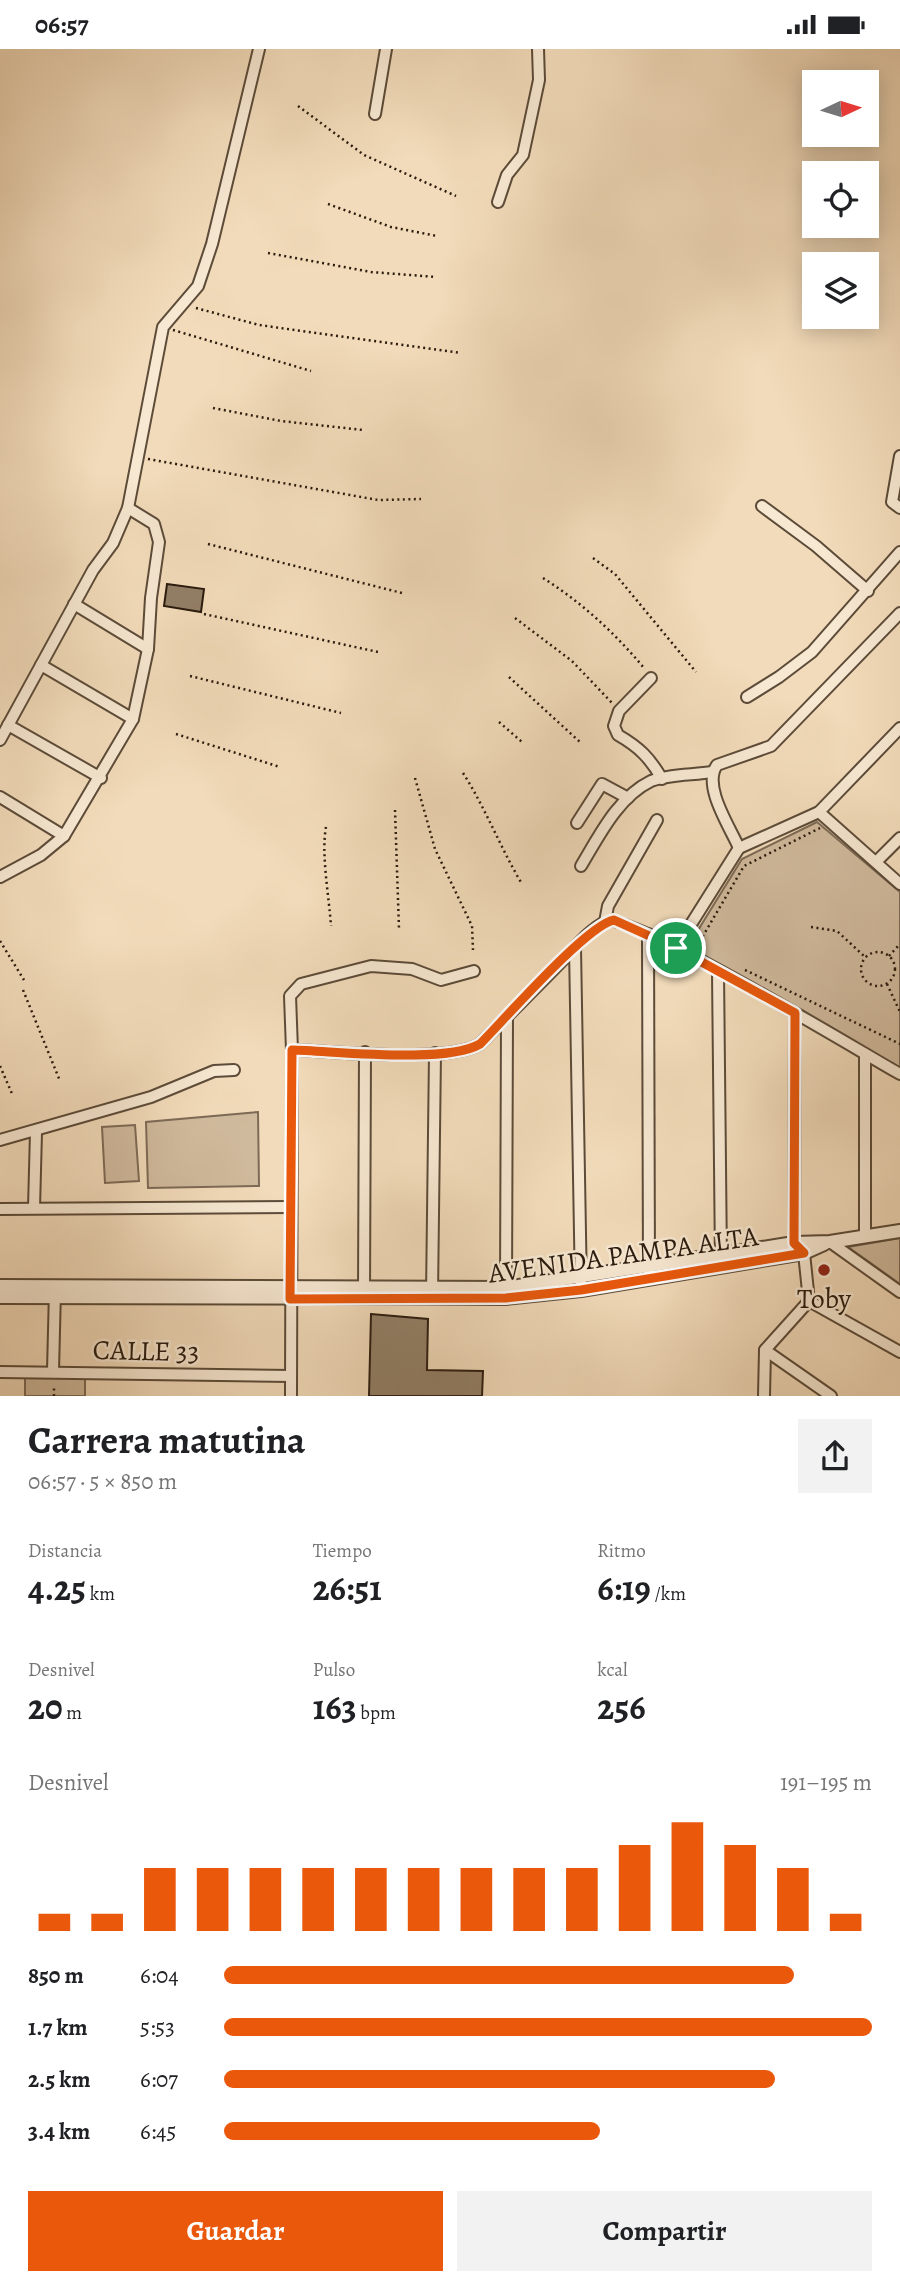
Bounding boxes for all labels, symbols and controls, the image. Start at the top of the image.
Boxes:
text: 06:57 [35,7,89,42]
north arrow [802,70,878,147]
map controls [802,70,879,329]
button: locate [802,161,879,238]
button: layers [802,252,879,329]
pin [646,918,706,978]
icon: arrive [657,929,695,967]
street label: AVENIDA PAMPA ALTA [485,1217,761,1293]
marker: Toby [816,1262,832,1278]
place label: Toby [797,1280,851,1318]
street label: CALLE 33 [92,1331,200,1371]
text: Carrera matutina [28,1414,305,1466]
button: share [798,1419,872,1493]
text: 06:57 · 5 × 850 m [28,1466,177,1497]
text: Distancia [28,1538,102,1564]
text: Tiempo [313,1538,372,1564]
text: Ritmo [597,1538,646,1564]
text: 4.25 [28,1564,86,1612]
text: 26:51 [313,1564,382,1612]
text: 6:19 [597,1564,651,1612]
text: km [86,1581,115,1607]
text: /km [651,1581,686,1607]
text: Desnivel [28,1657,95,1683]
text: Pulso [313,1657,355,1683]
text: kcal [597,1657,628,1683]
text: 20 [28,1683,63,1731]
text: 163 [313,1683,357,1731]
text: 256 [597,1683,646,1731]
text: m [63,1700,82,1726]
text: bpm [357,1700,396,1726]
text: Desnivel [28,1767,109,1798]
text: 191–195 m [780,1767,872,1798]
text: 850 m [28,1960,84,1991]
text: 6:04 [140,1960,179,1991]
text: 1.7 km [28,2012,88,2043]
text: 5:53 [140,2012,175,2043]
text: 2.5 km [28,2064,90,2095]
text: 6:07 [140,2064,178,2095]
text: 3.4 km [28,2116,90,2147]
text: 6:45 [140,2116,176,2147]
button: Guardar [28,2191,443,2271]
button: Compartir [457,2191,872,2271]

